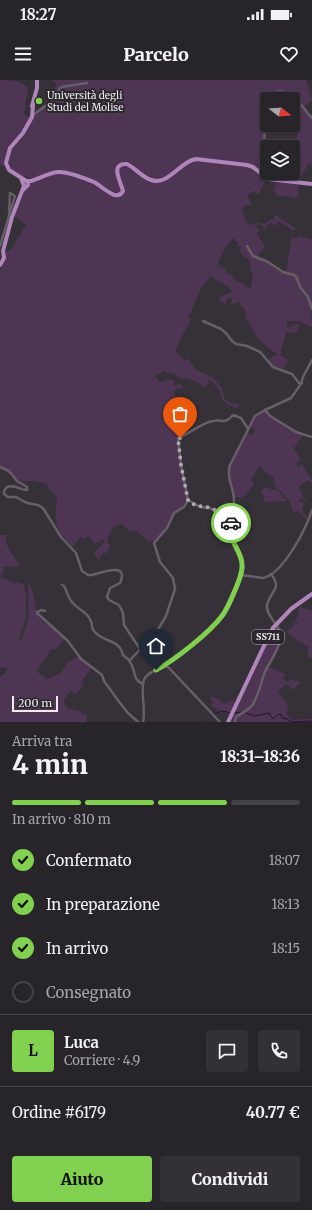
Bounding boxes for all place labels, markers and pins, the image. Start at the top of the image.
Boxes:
place label: Università degli Studi del Molise [47,89,124,114]
marker: Università degli Studi del Molise [34,96,44,106]
pin [163,397,197,438]
pin [139,629,173,670]

